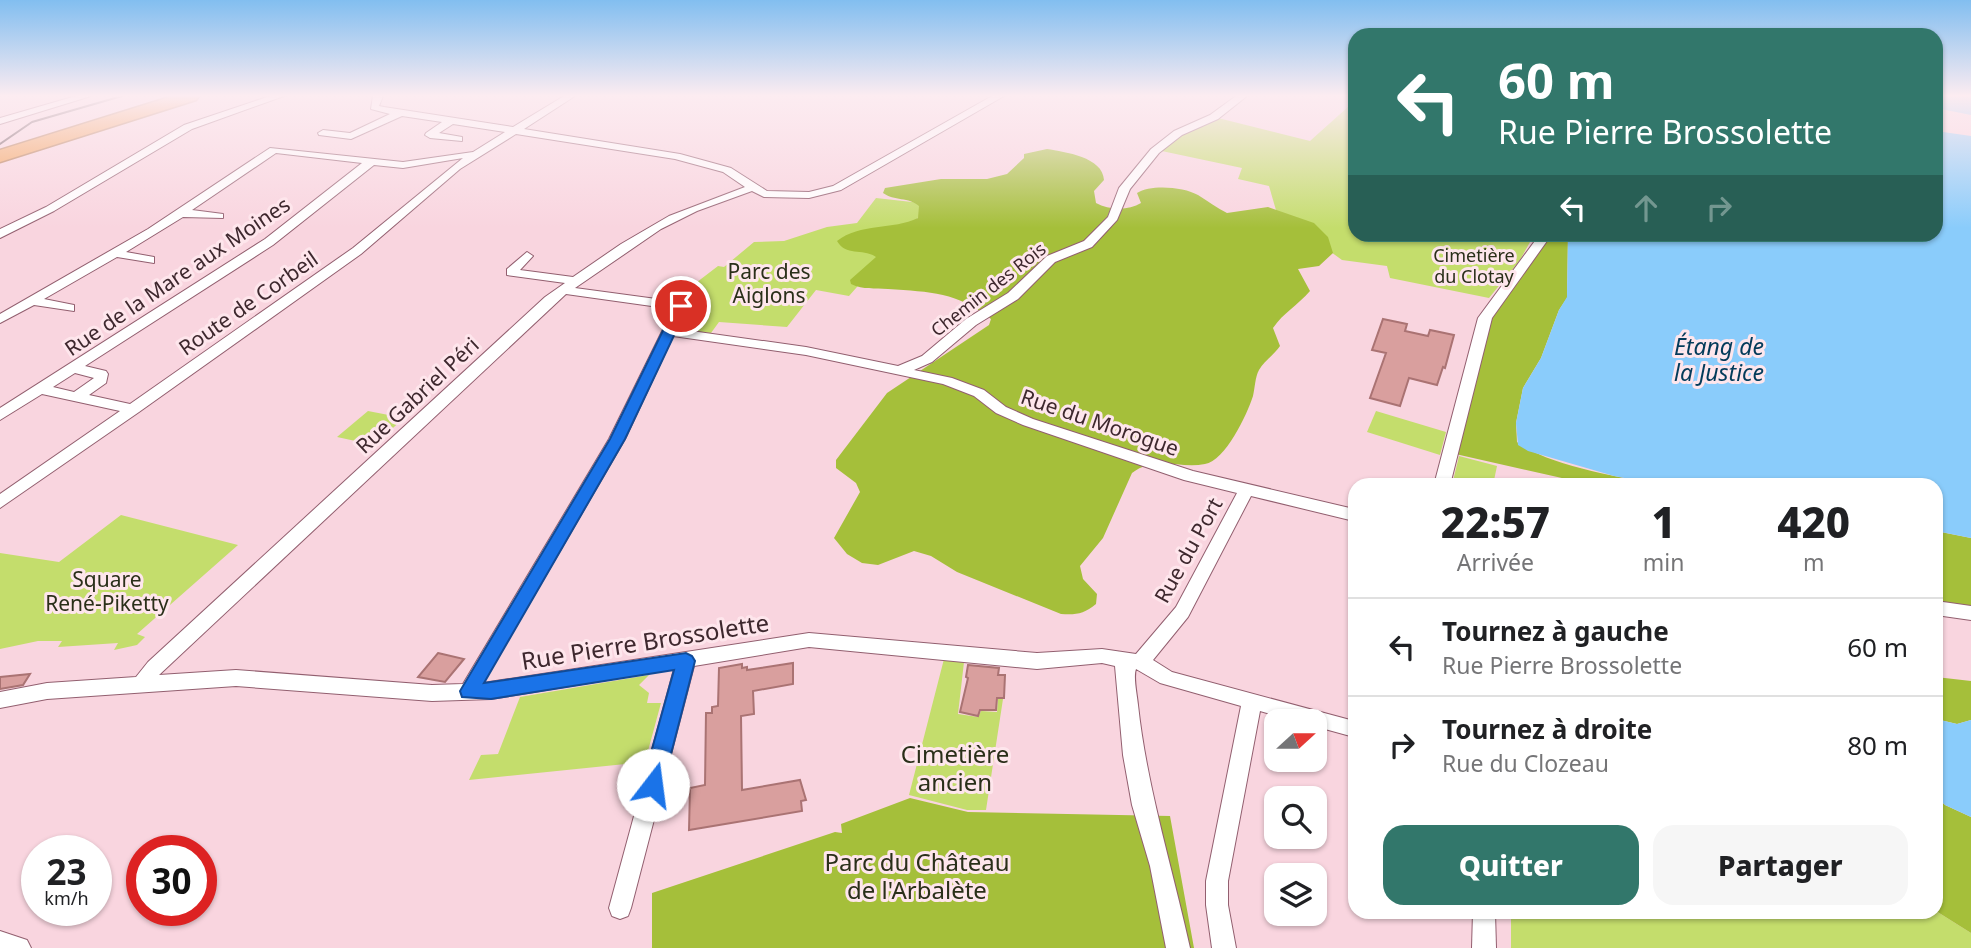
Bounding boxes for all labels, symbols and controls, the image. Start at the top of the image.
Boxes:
text: 60 m [1498,47,1615,113]
icon: left [1383,56,1474,147]
text: Rue Pierre Brossolette [1498,110,1832,153]
icon: left [1554,189,1592,227]
icon: ahead [1627,189,1665,227]
icon: right [1700,189,1738,227]
street label: Rue de la Mare aux Moines [59,190,295,362]
street label: Chemin des Rois [926,237,1050,341]
park label: Cimetière du Clotay [1433,243,1515,288]
street label: Route de Corbeil [173,244,323,362]
park label: Parc des Aiglons [727,257,811,309]
pin [651,276,711,336]
icon: arrive [662,287,700,325]
water label: Étang de la Justice [1674,330,1764,388]
street label: Rue Gabriel Péri [349,331,485,459]
street label: Rue du Morogue [1017,382,1183,462]
street label: Rue du Port [1148,492,1229,608]
text: 22:57 [1441,493,1550,550]
text: 1 [1651,493,1676,550]
text: 420 [1777,493,1850,550]
text: Arrivée [1457,546,1534,578]
text: min [1643,546,1684,578]
text: m [1803,546,1824,578]
park label: Square René-Piketty [45,565,169,617]
street label: Rue Pierre Brossolette [519,605,771,677]
text: Tournez à gauche [1442,613,1669,649]
icon: left [1383,628,1421,666]
text: 60 m [1847,629,1908,665]
text: Rue Pierre Brossolette [1442,649,1682,681]
north arrow [1264,709,1326,772]
map controls [1264,709,1327,926]
text: Tournez à droite [1442,711,1652,747]
icon: right [1383,726,1421,764]
text: 80 m [1847,727,1908,763]
park label: Cimetière ancien [901,737,1009,798]
text: Rue du Clozeau [1442,747,1609,779]
position arrow [616,748,690,822]
button: search [1264,786,1327,849]
button: Quitter [1383,825,1639,905]
button: Partager [1653,825,1908,905]
speed limit sign: 30 [126,835,217,926]
park label: Parc du Château de l'Arbalète [825,845,1009,906]
text: 23 [46,848,87,895]
button: layers [1264,863,1327,926]
text: km/h [44,886,89,910]

